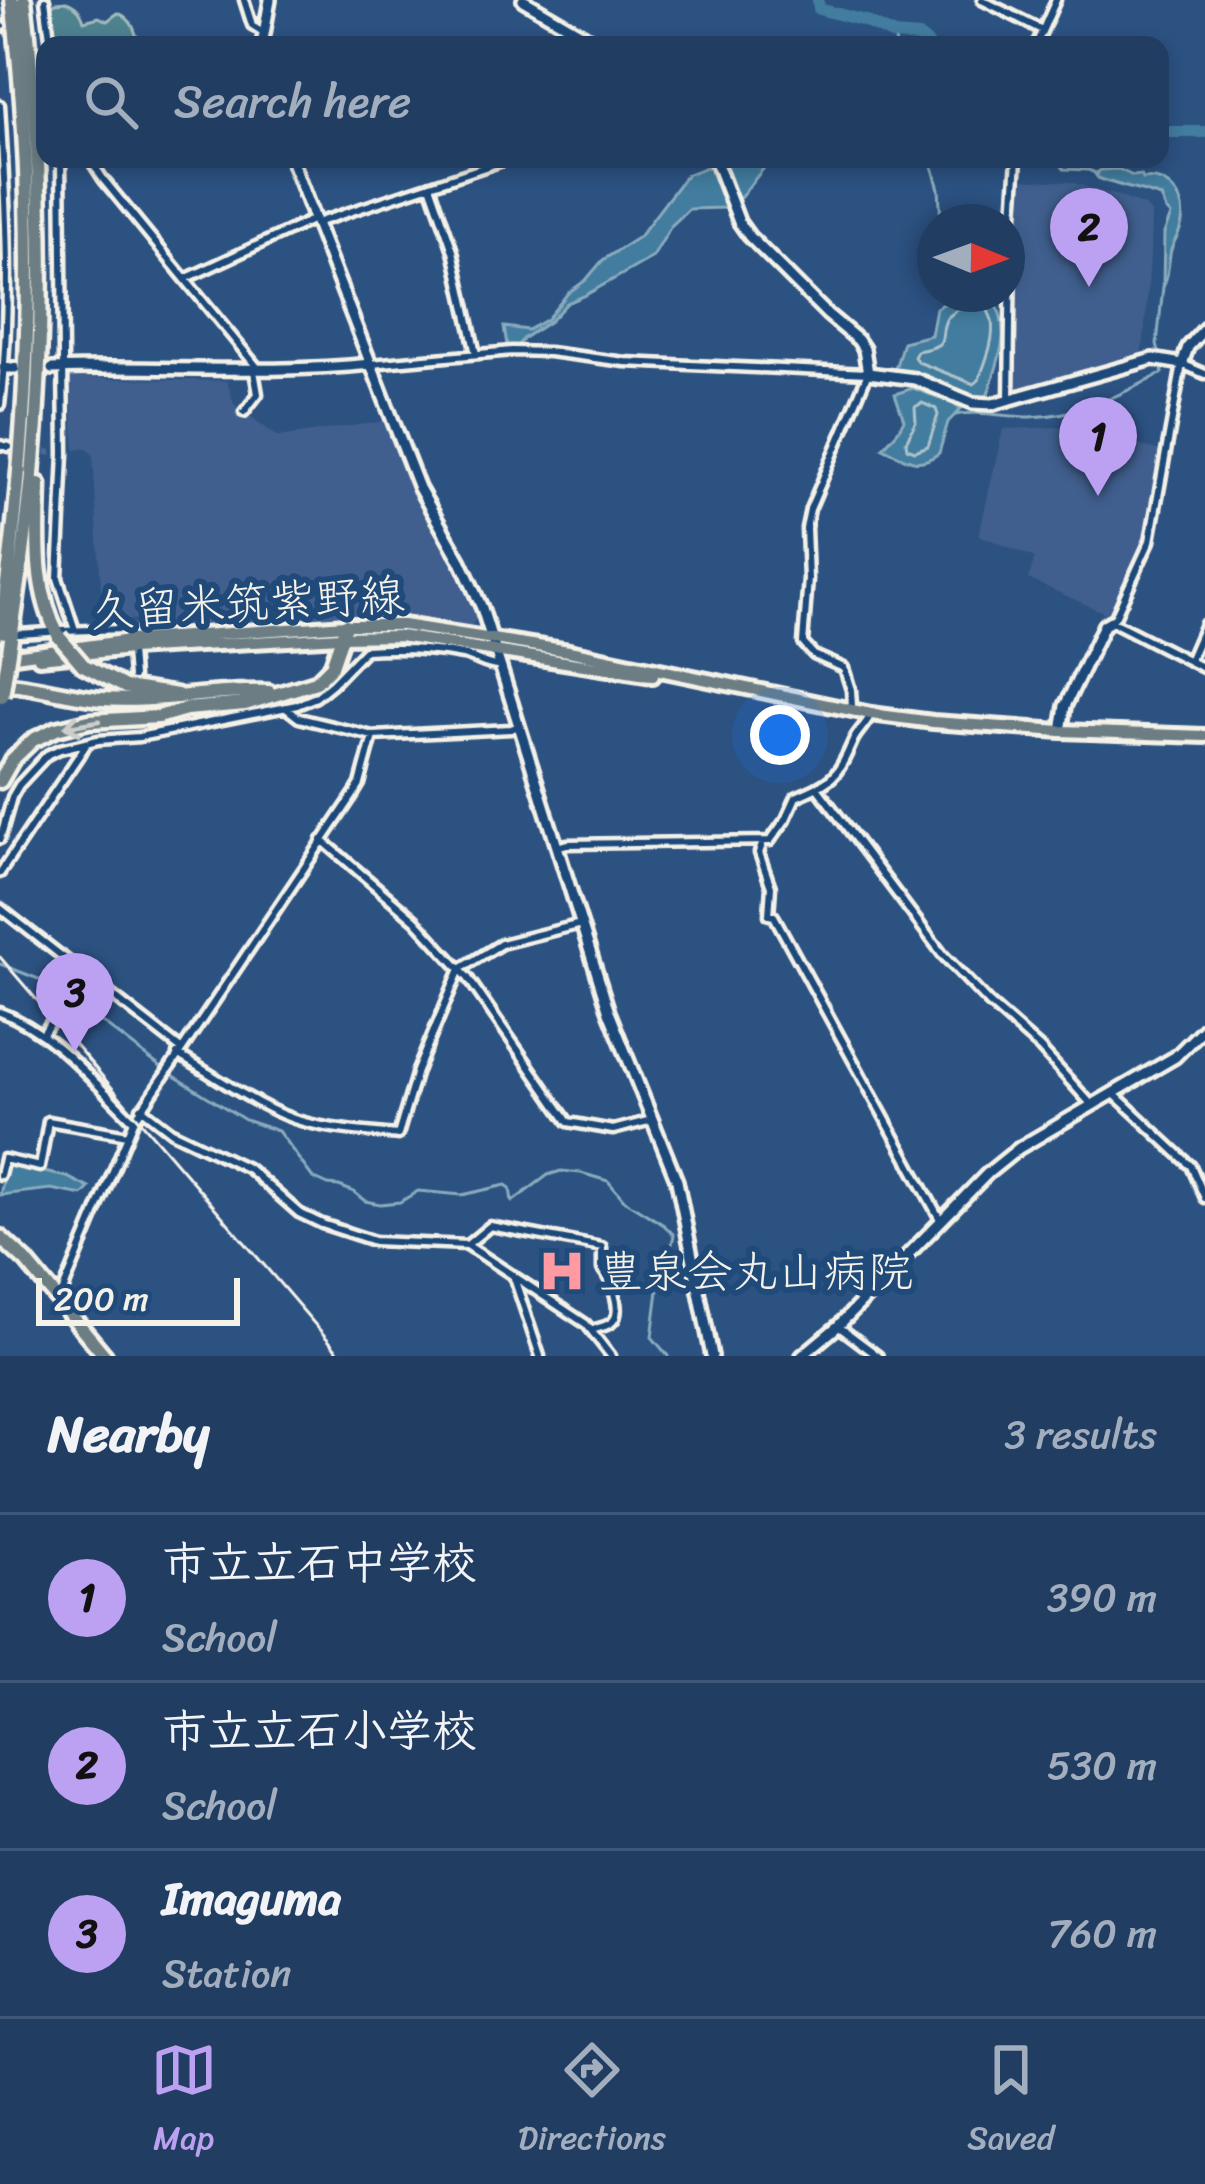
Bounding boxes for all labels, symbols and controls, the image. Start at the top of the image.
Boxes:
search box [36,36,1169,168]
text: Search here [174,62,411,142]
icon: search [78,69,144,135]
pin: 2 [1050,188,1128,287]
north arrow [917,204,1025,312]
pin: 1 [1059,397,1137,496]
street label: 久留米筑紫野線 [88,555,406,651]
your location [750,705,810,765]
one-way arrow [64,714,103,736]
pin: 3 [36,953,114,1052]
place label: 豊泉会丸山病院 [598,1232,913,1312]
hospital icon: 豊泉会丸山病院 [537,1246,587,1296]
text: 200 m [54,1270,149,1328]
scale bar [36,1272,240,1325]
text: Nearby [48,1389,209,1479]
text: 3 results [1004,1400,1157,1469]
text: 市立立石中学校 [162,1523,477,1603]
text: 1 [79,1563,95,1632]
text: 390 m [1047,1563,1157,1632]
text: School [162,1603,277,1672]
text: 市立立石小学校 [162,1691,477,1771]
text: 2 [76,1731,98,1800]
text: 530 m [1047,1731,1157,1800]
text: School [162,1771,277,1840]
text: Imaguma [162,1859,341,1939]
text: 3 [76,1899,98,1968]
text: 760 m [1048,1899,1157,1968]
text: Station [162,1939,291,2008]
tab: Map [151,2037,217,2167]
tab: Directions [518,2037,666,2167]
tab: Saved [967,2037,1054,2167]

